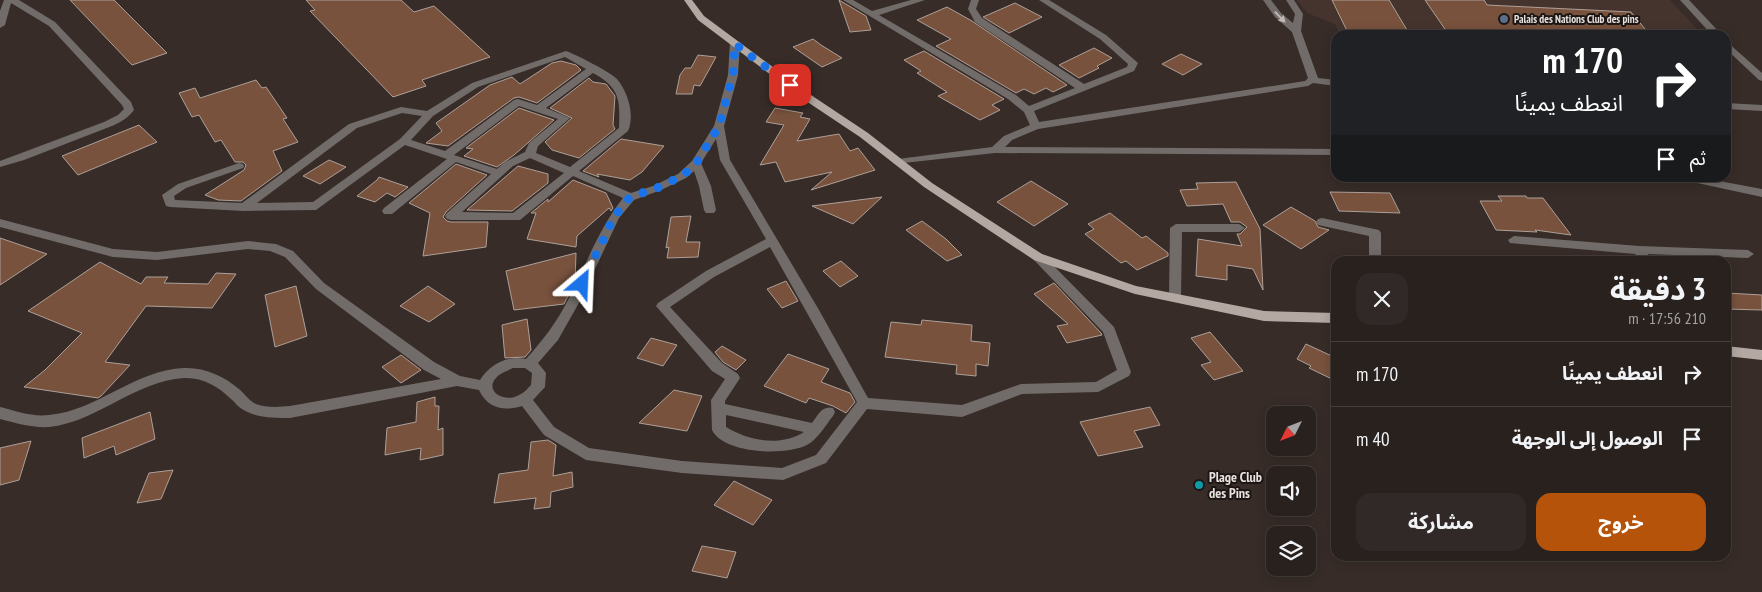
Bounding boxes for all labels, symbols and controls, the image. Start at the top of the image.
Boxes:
one-way arrow [1274,10,1286,22]
place label: Palais des Nations Club des pins [1514,12,1639,26]
marker: Palais des Nations Club des pins [1498,13,1510,25]
text: 170 m [1542,37,1623,83]
icon: right [1641,50,1706,115]
pin [769,64,811,106]
icon: arrive [776,71,804,99]
text: انعطف يمينًا [1514,89,1623,117]
icon: arrive [1652,145,1680,173]
text: ثم [1690,146,1706,170]
position arrow [555,257,607,309]
text: 3 دقيقة [1610,269,1706,308]
button: close [1356,273,1408,325]
text: 210 m · 17:56 [1628,308,1706,328]
icon: right [1678,360,1706,388]
text: انعطف يمينًا [1562,361,1663,385]
text: 170 m [1356,362,1398,386]
north arrow [1266,406,1316,456]
map controls [1266,406,1316,576]
icon: arrive [1678,425,1706,453]
text: الوصول إلى الوجهة [1512,426,1663,450]
text: 40 m [1356,427,1390,451]
button: sound [1266,466,1316,516]
place label: Plage Club des Pins [1209,468,1262,502]
marker: Plage Club des Pins [1193,479,1205,491]
button: مشاركة [1356,493,1526,551]
button: خروج [1536,493,1706,551]
button: layers [1266,526,1316,576]

